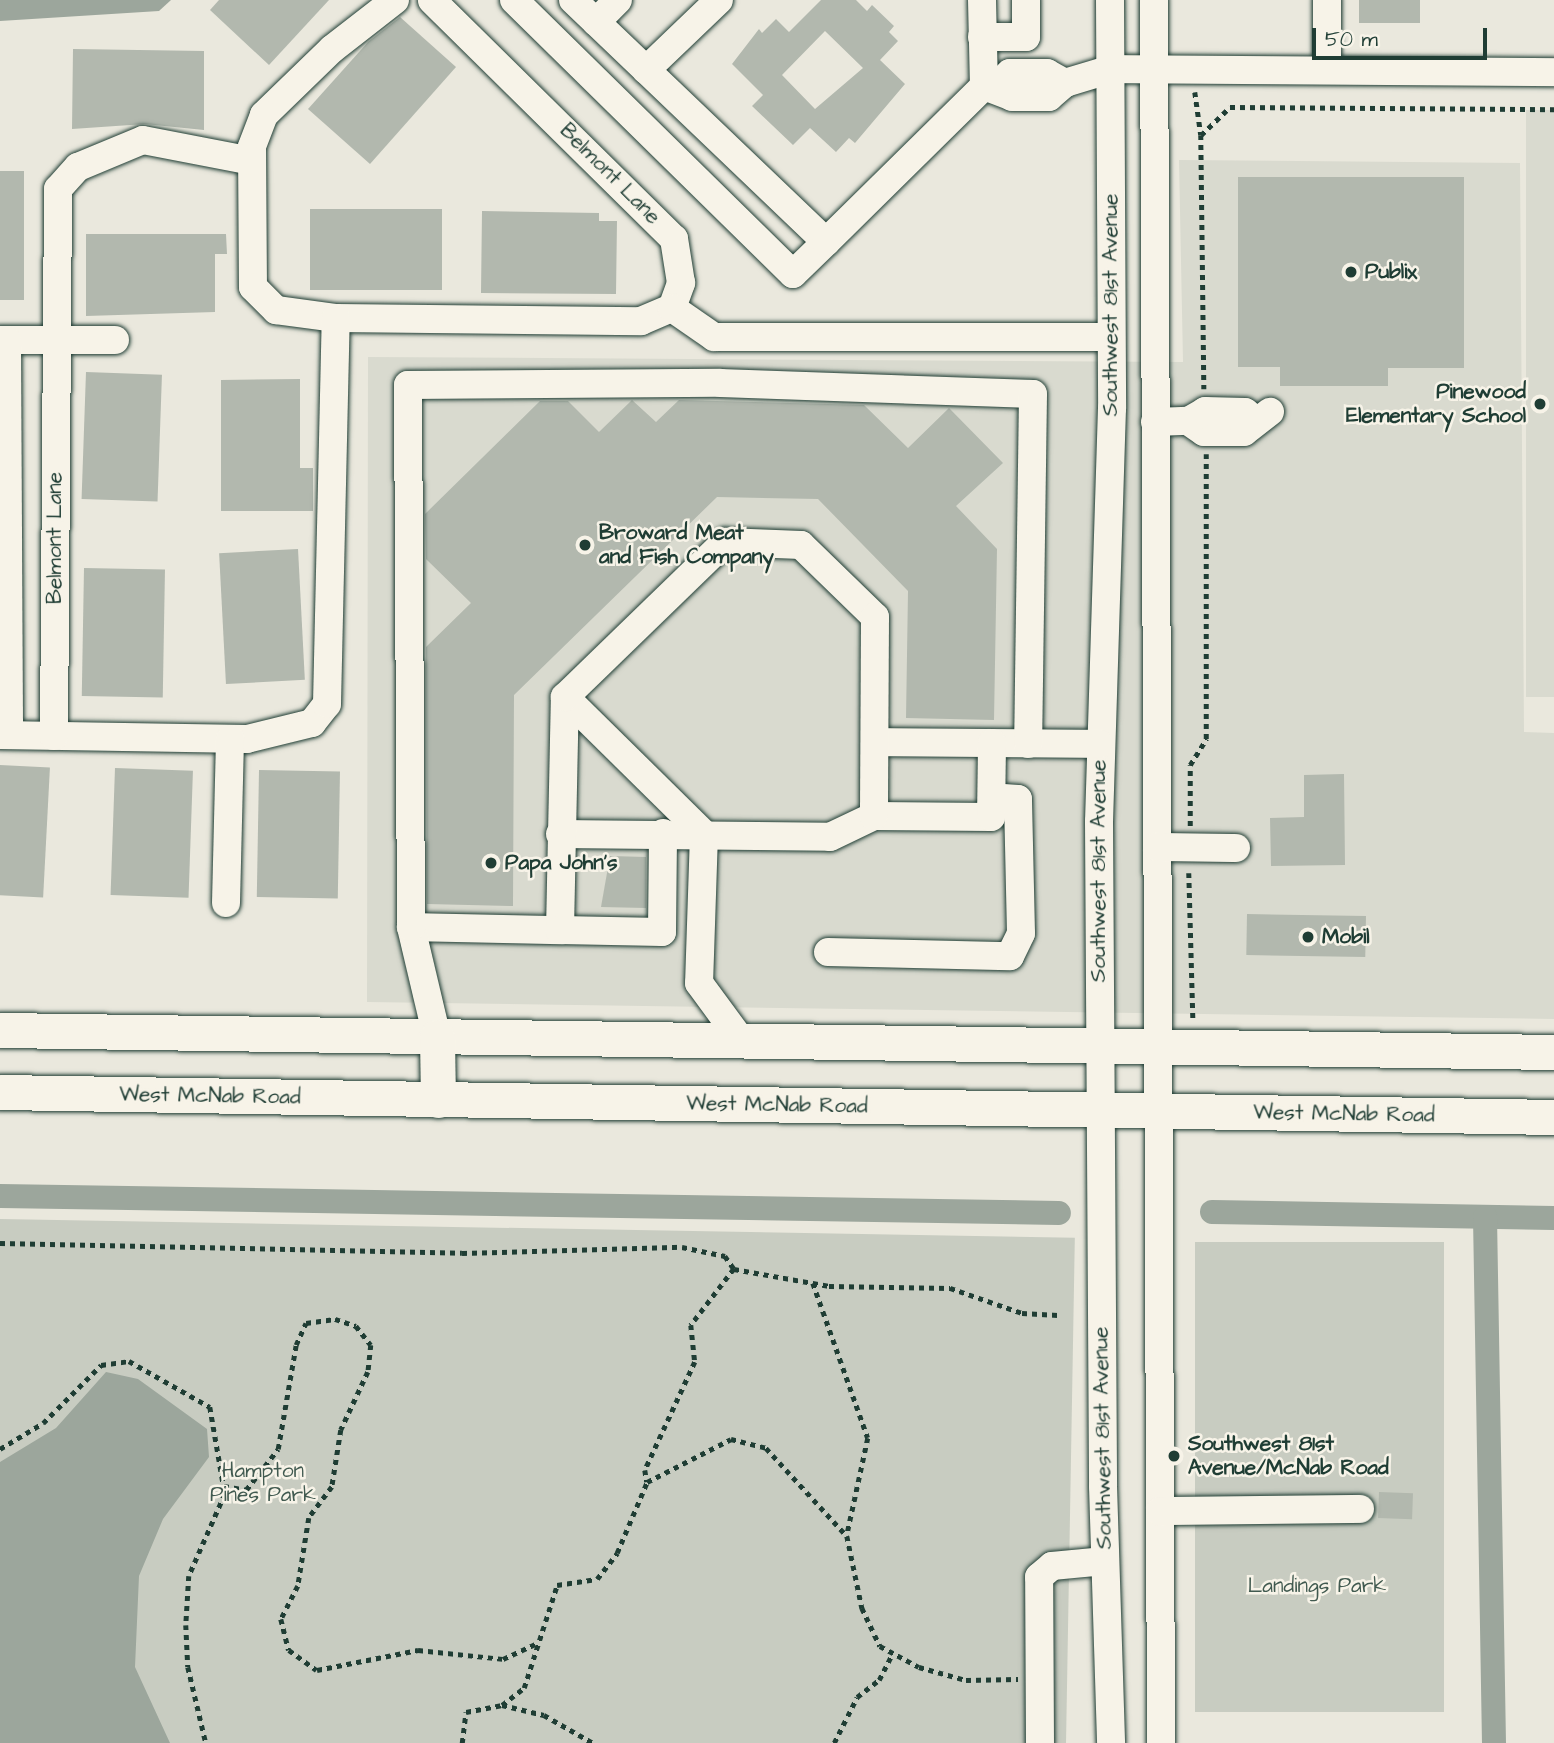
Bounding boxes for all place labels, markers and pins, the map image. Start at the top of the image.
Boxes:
place label: Publix [1365,259,1417,285]
marker: Publix [1343,264,1359,280]
place label: Pinewood Elementary School [1346,379,1526,429]
marker: Pinewood Elementary School [1532,396,1548,412]
place label: Broward Meat and Fish Company [599,520,774,570]
marker: Broward Meat and Fish Company [577,537,593,553]
place label: Papa John's [505,850,618,876]
marker: Papa John's [483,855,499,871]
place label: Mobil [1322,924,1369,950]
marker: Mobil [1300,929,1316,945]
place label: Southwest 81st Avenue/McNab Road [1188,1431,1389,1481]
marker: Southwest 81st Avenue/McNab Road [1166,1448,1182,1464]

